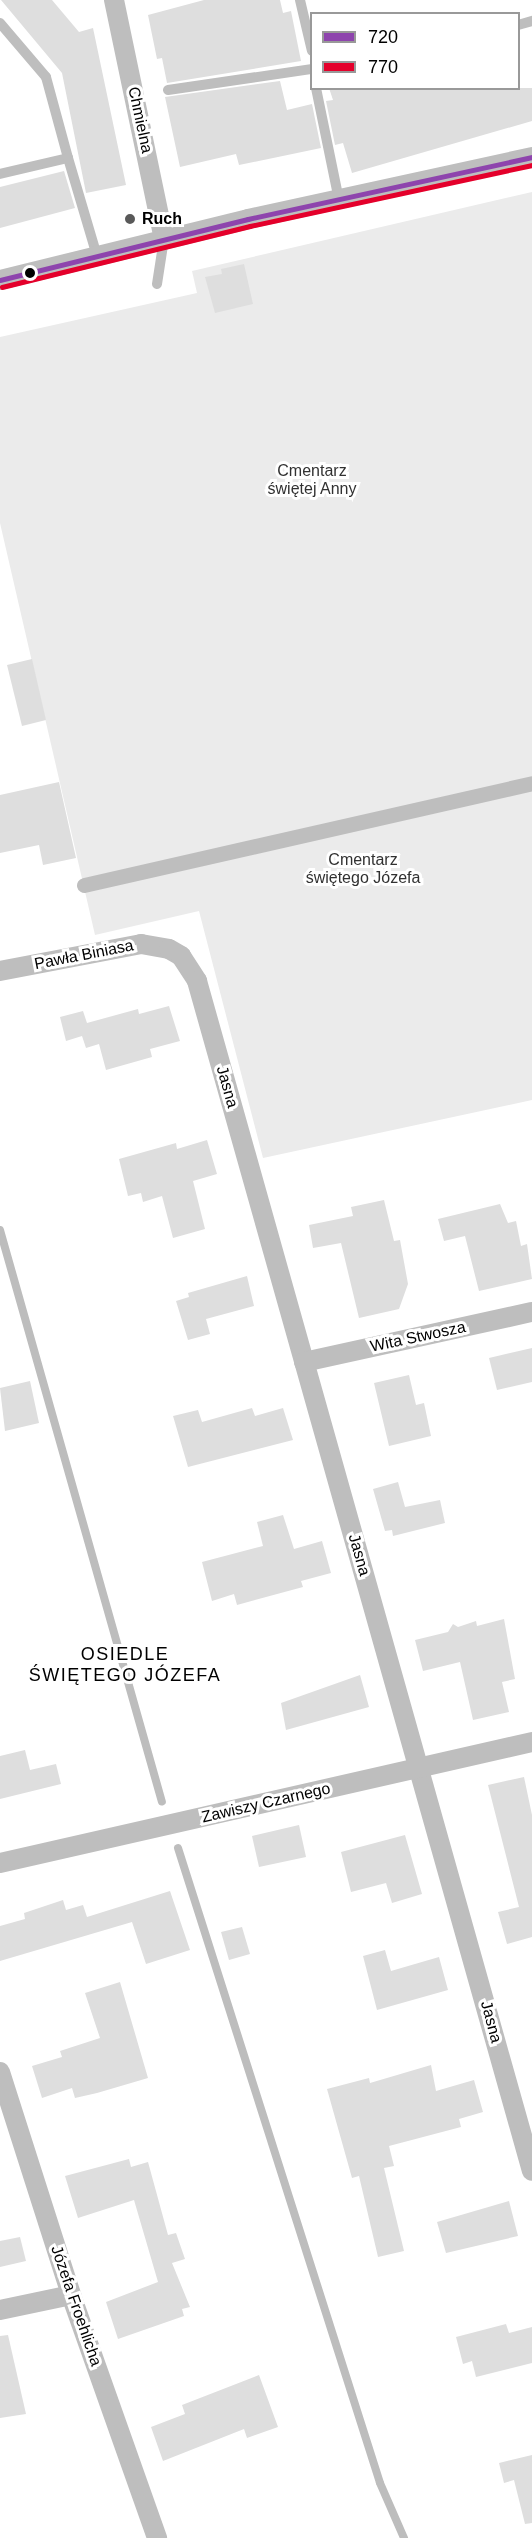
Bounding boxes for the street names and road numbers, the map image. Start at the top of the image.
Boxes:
street label: Chmielna [124,85,156,155]
street label: Pawła Biniasa [33,936,135,974]
street label: Jasna [212,1064,242,1110]
street label: Wita Stwosza [369,1318,467,1356]
street label: Jasna [344,1532,374,1578]
street label: Zawiszy Czarnego [200,1779,332,1827]
street label: Jasna [476,1999,506,2045]
street label: Józefa Froehlicha [46,2243,106,2369]

